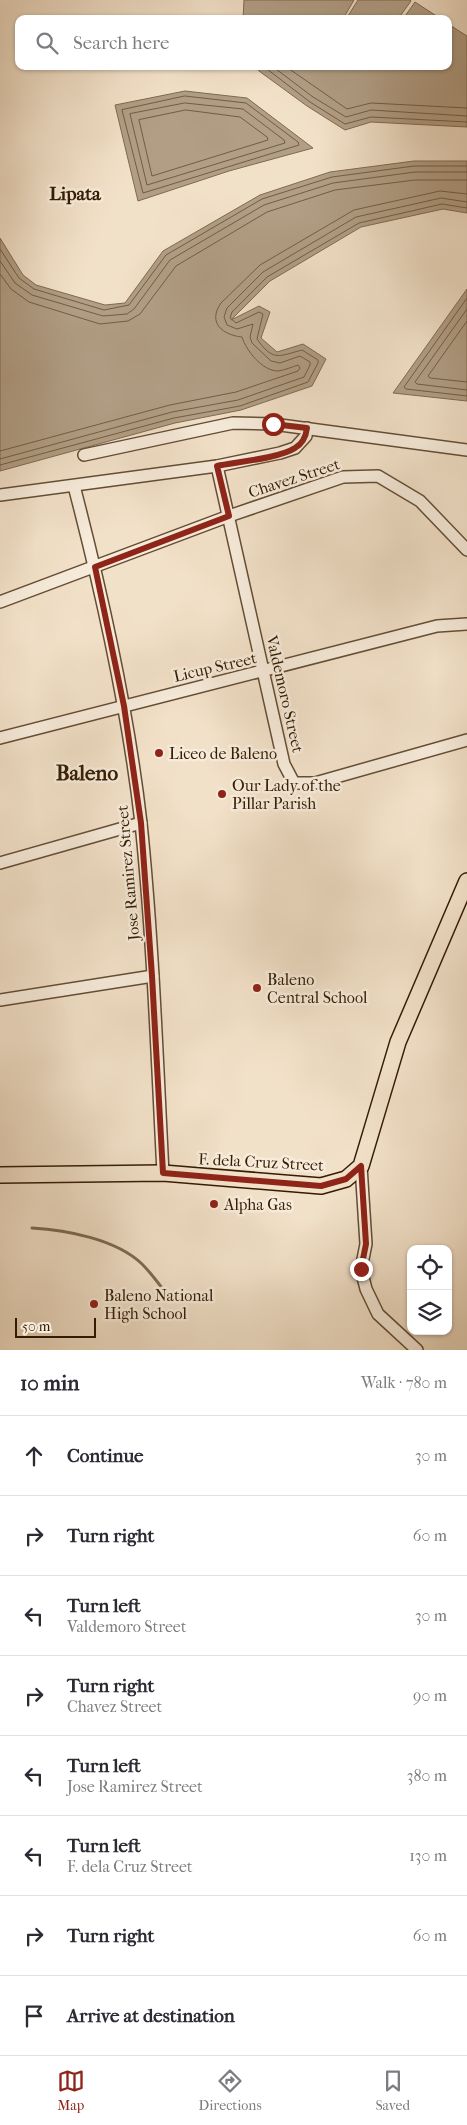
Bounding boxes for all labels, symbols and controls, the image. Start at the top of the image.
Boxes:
search box [15,15,452,70]
icon: search [33,29,61,57]
text: Search here [73,32,169,54]
district label: Lipata [49,183,102,205]
route start [262,413,285,436]
street label: Chavez Street [246,454,342,502]
street label: Valdemoro Street [262,633,308,755]
street label: Licup Street [172,648,259,686]
place label: Liceo de Baleno [169,744,277,763]
marker: Liceo de Baleno [153,747,165,759]
district label: Baleno [56,761,118,785]
place label: Our Lady of the Pillar Parish [232,776,341,813]
marker: Our Lady of the Pillar Parish [216,788,228,800]
street label: Jose Ramirez Street [113,804,144,943]
place label: Baleno Central School [267,970,368,1007]
marker: Baleno Central School [251,982,263,994]
street label: F. dela Cruz Street [198,1149,324,1175]
place label: Alpha Gas [223,1195,292,1214]
marker: Alpha Gas [208,1198,220,1210]
map controls [407,1245,452,1335]
button: locate [407,1245,452,1290]
route end [350,1258,373,1281]
place label: Baleno National High School [104,1286,214,1323]
button: layers [407,1290,452,1335]
marker: Baleno National High School [88,1298,100,1310]
scale bar [15,1315,96,1338]
text: 50 m [22,1318,50,1335]
text: 10 min [20,1371,79,1395]
text: Walk · 780 m [361,1373,447,1392]
icon: ahead [20,1442,48,1470]
text: Continue [67,1445,143,1467]
text: 30 m [415,1446,447,1465]
icon: right [20,1522,48,1550]
text: Turn right [67,1525,154,1547]
text: 60 m [413,1526,447,1545]
text: Turn left [67,1595,141,1617]
icon: left [20,1602,48,1630]
text: 30 m [415,1606,447,1625]
text: Valdemoro Street [67,1617,186,1636]
text: Turn right [67,1675,154,1697]
icon: right [20,1682,48,1710]
text: 90 m [413,1686,447,1705]
text: Chavez Street [67,1697,162,1716]
text: Turn left [67,1755,141,1777]
icon: left [20,1762,48,1790]
text: 380 m [407,1766,447,1785]
text: Jose Ramirez Street [67,1777,203,1796]
text: Turn left [67,1835,141,1857]
icon: left [20,1842,48,1870]
text: 130 m [409,1846,447,1865]
text: F. dela Cruz Street [67,1857,193,1876]
icon: right [20,1922,48,1950]
text: Turn right [67,1925,154,1947]
text: 60 m [413,1926,447,1945]
icon: arrive [20,2002,48,2030]
text: Arrive at destination [67,2005,235,2027]
tab: Map [57,2067,85,2114]
tab: Directions [199,2067,262,2114]
tab: Saved [375,2067,410,2114]

